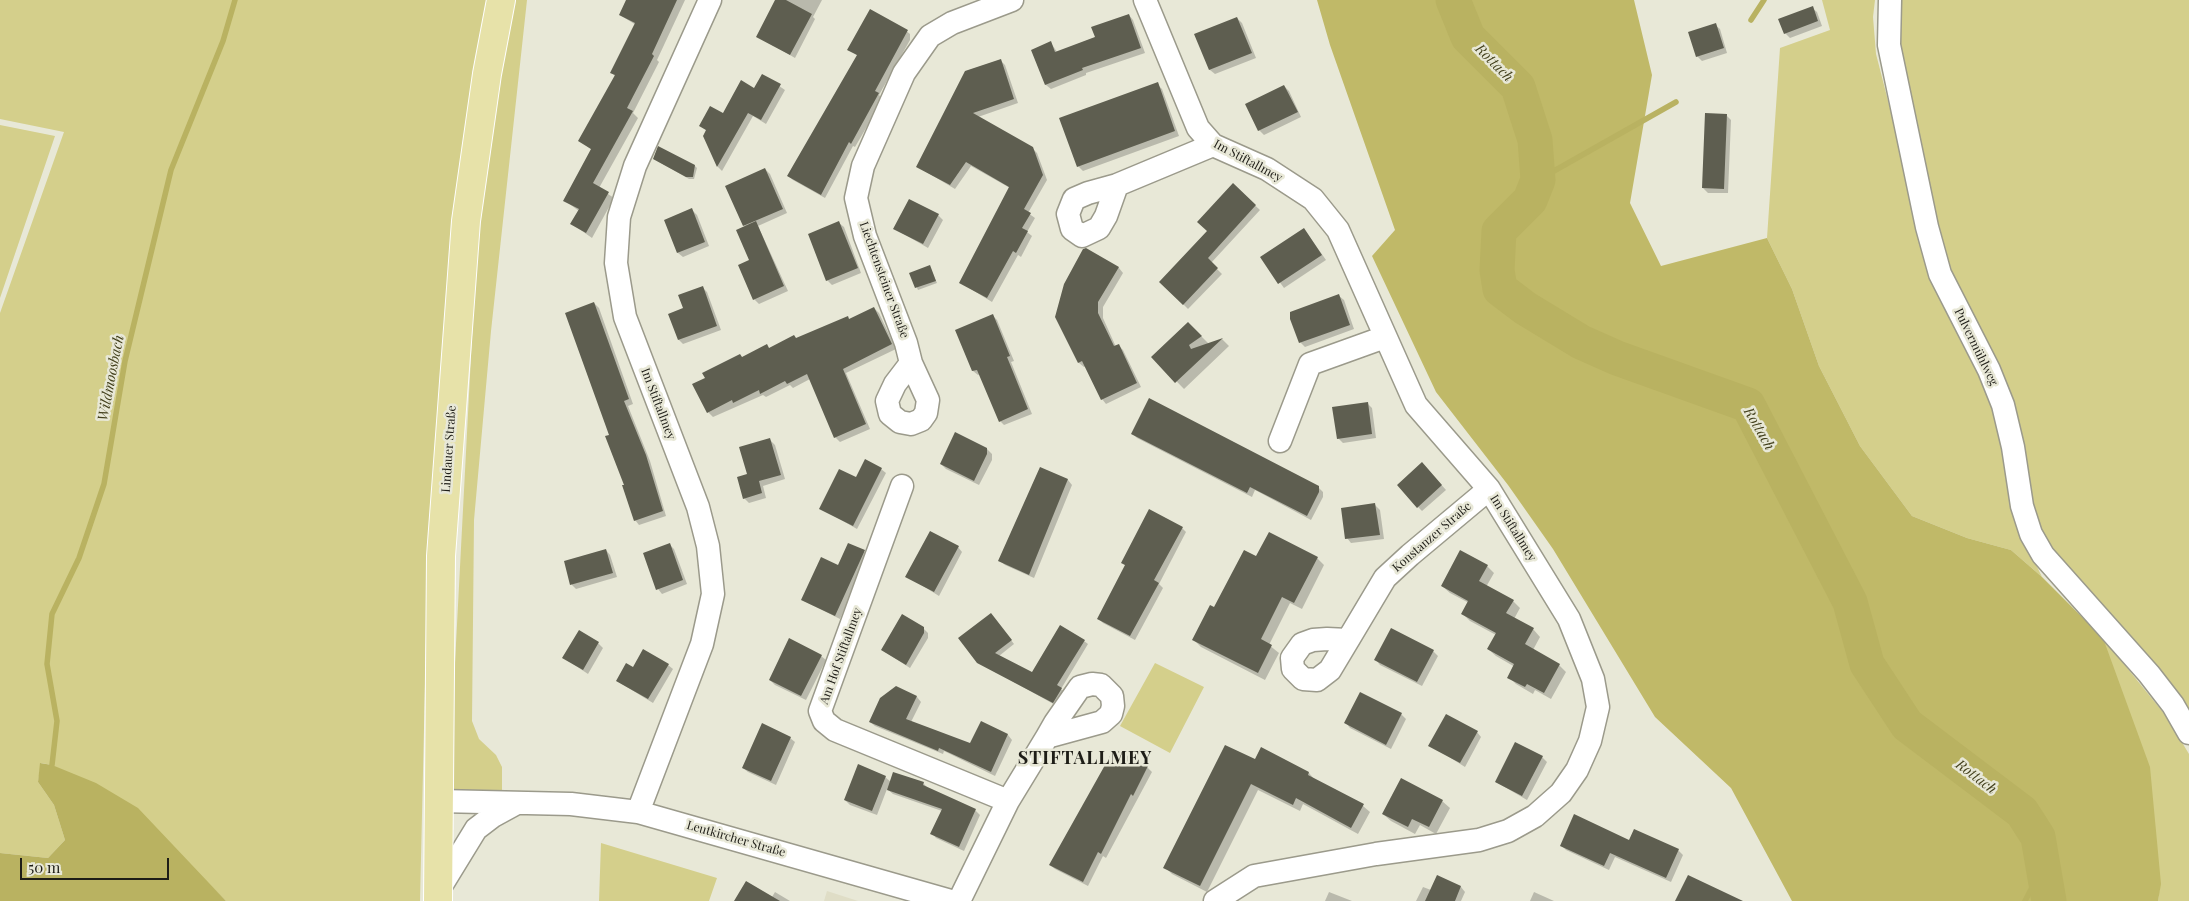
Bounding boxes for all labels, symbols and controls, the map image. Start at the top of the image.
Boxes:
water label: Rottach [1472,41,1516,85]
street label: Im Stiftallmey [1211,137,1285,185]
street label: Liechtensteiner Straße [856,220,912,340]
street label: Pulvermühlweg [1951,306,2001,388]
water label: Wildmoosbach [94,334,128,422]
street label: Im Stiftallmey [638,366,678,442]
street label: Lindauer Straße [439,405,459,493]
water label: Rottach [1740,405,1778,453]
street label: Im Stiftallmey [1487,492,1539,564]
street label: Konstanzer Straße [1390,499,1474,575]
street label: Am Hof Stiftallmey [817,606,865,706]
district label: STIFTALLMEY [1016,747,1154,769]
water label: Rottach [1952,756,2000,798]
street label: Leutkircher Straße [685,818,787,860]
scale bar [22,848,171,880]
text: 50 m [28,857,60,877]

